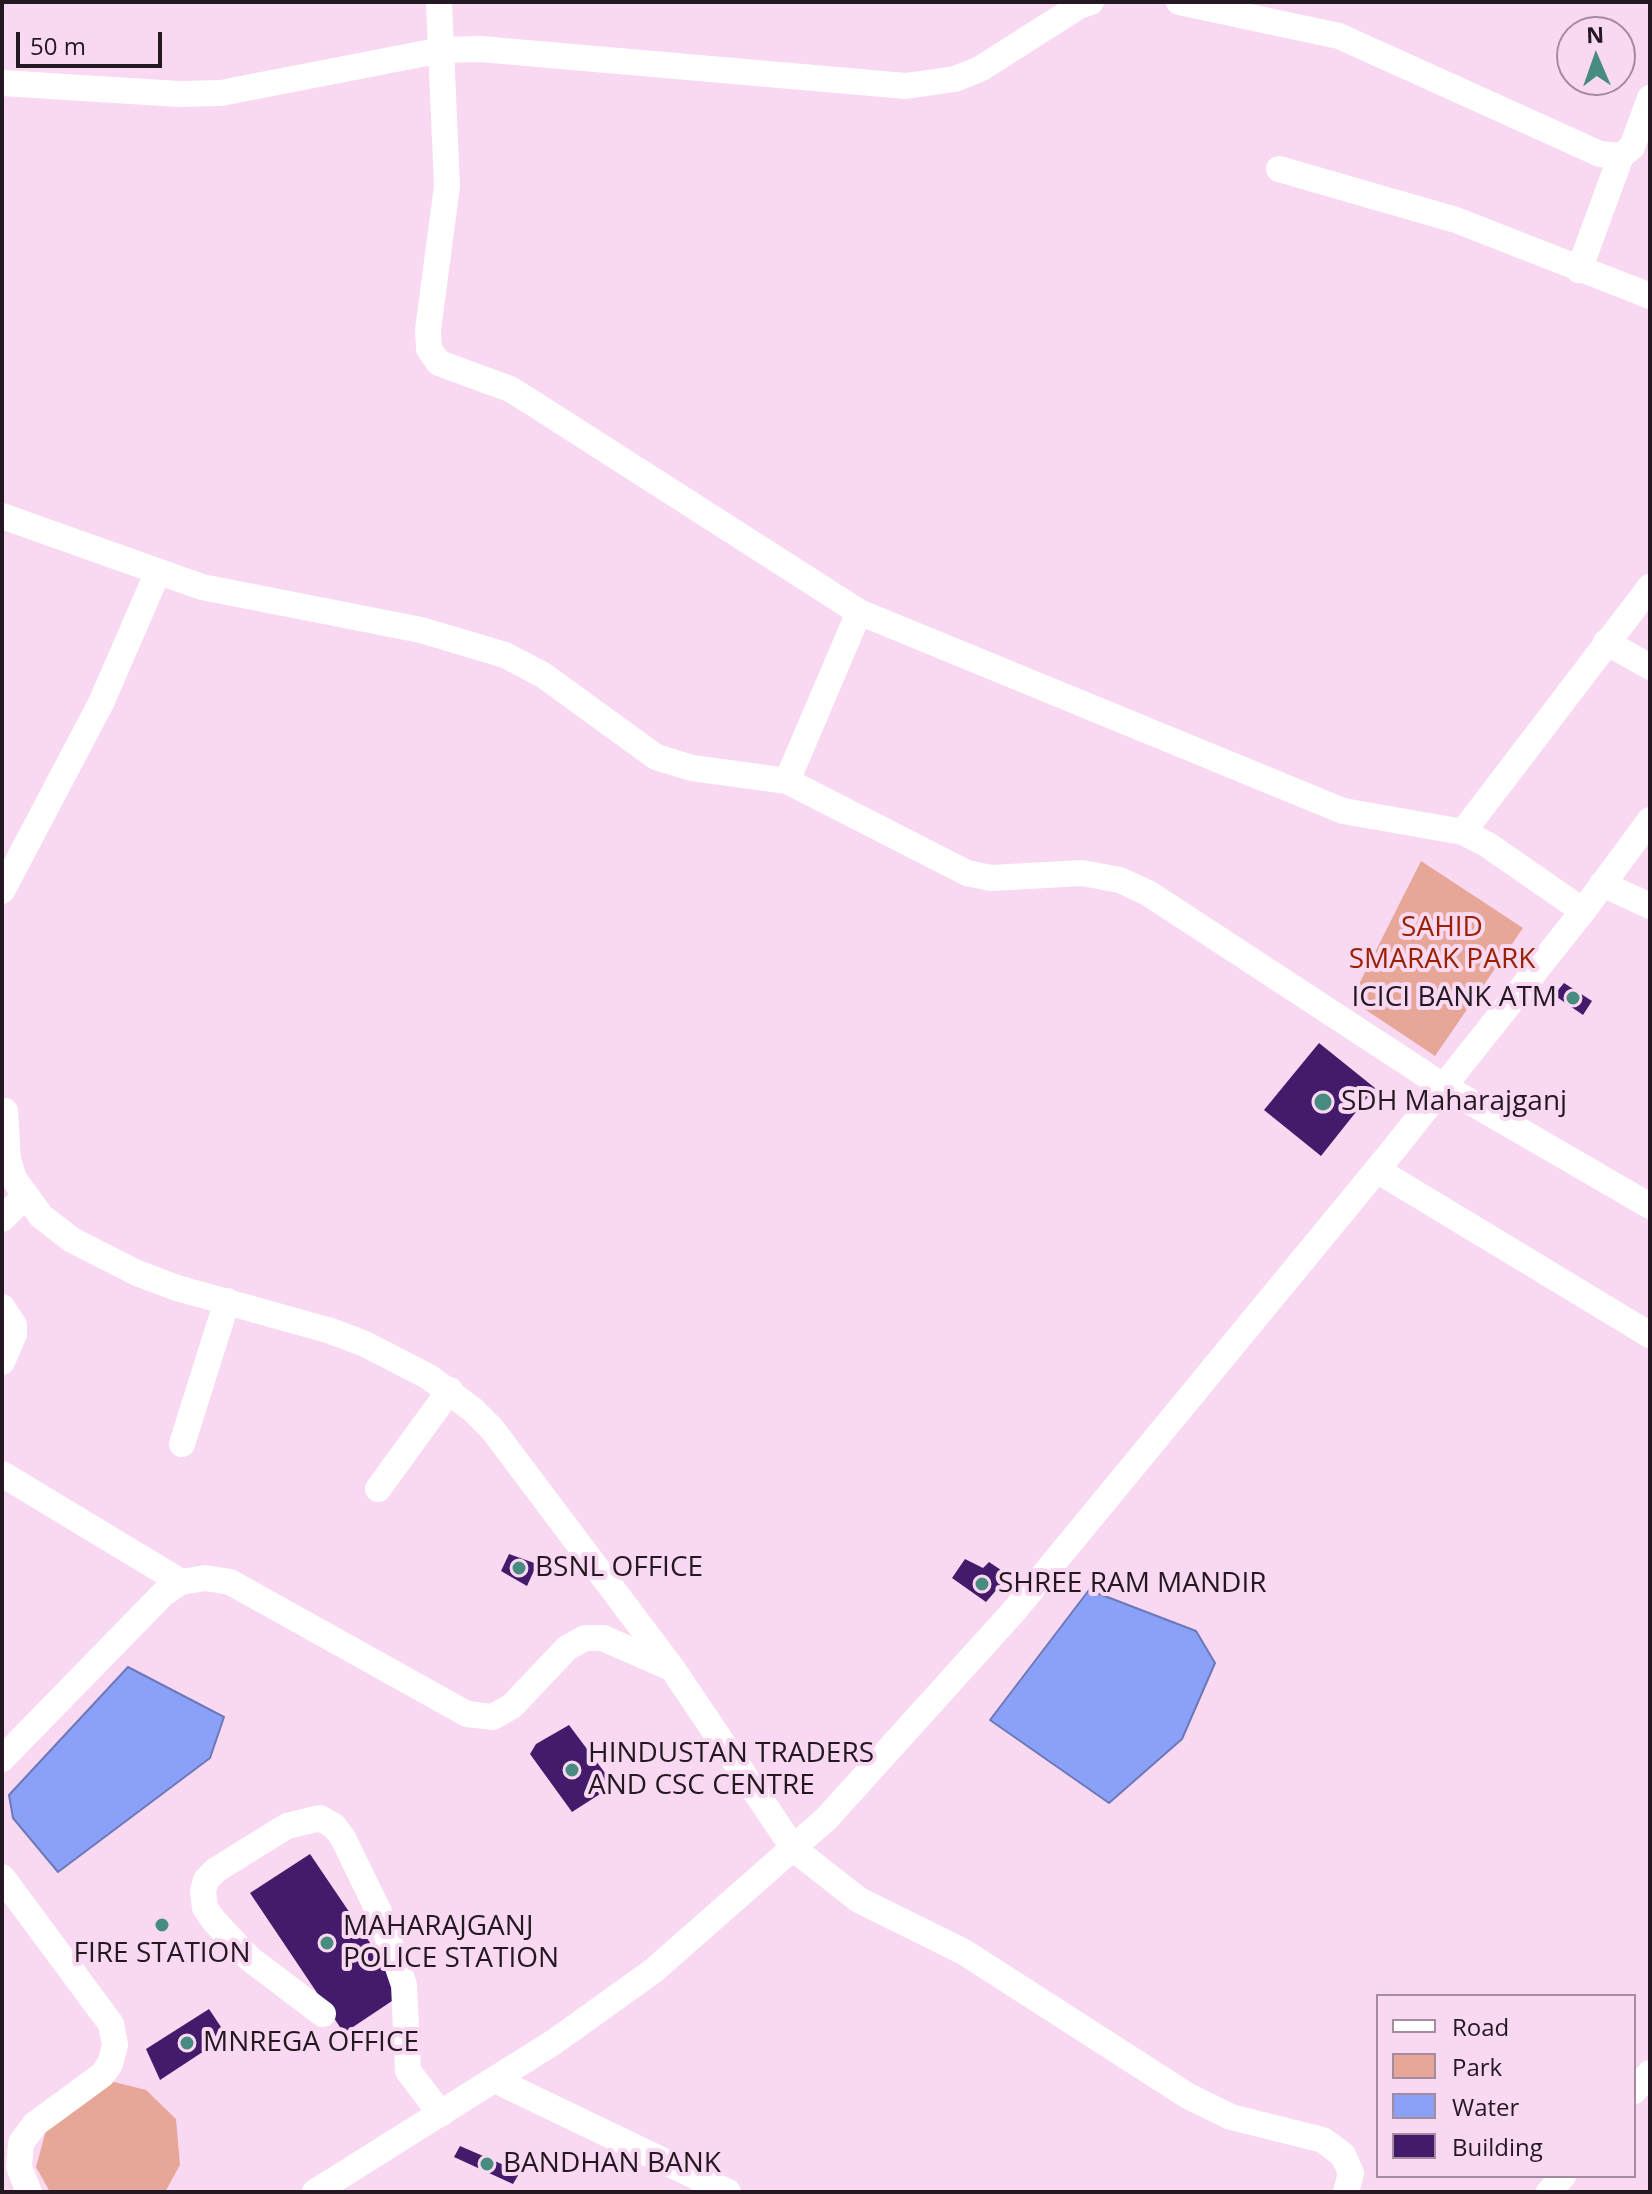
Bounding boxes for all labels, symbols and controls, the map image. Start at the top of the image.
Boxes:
scale bar [20,16,166,66]
north arrow [1556,16,1636,96]
text: N [1586,19,1605,49]
text: 50 m [30,29,86,62]
park label: SAHID SMARAK PARK [1349,911,1535,977]
place label: ICICI BANK ATM [1351,981,1557,1015]
marker: ICICI BANK ATM [1564,989,1582,1007]
place label: SDH Maharajganj [1341,1085,1567,1119]
marker: SDH Maharajganj [1312,1091,1334,1113]
place label: BSNL OFFICE [535,1551,703,1585]
marker: BSNL OFFICE [510,1559,528,1577]
place label: SHREE RAM MANDIR [998,1567,1267,1601]
marker: SHREE RAM MANDIR [973,1575,991,1593]
place label: HINDUSTAN TRADERS AND CSC CENTRE [588,1737,874,1803]
marker: HINDUSTAN TRADERS AND CSC CENTRE [563,1761,581,1779]
place label: MAHARAJGANJ POLICE STATION [343,1910,559,1976]
marker: FIRE STATION [153,1916,171,1934]
marker: MAHARAJGANJ POLICE STATION [318,1934,336,1952]
place label: FIRE STATION [74,1937,250,1971]
legend [1376,1994,1636,2178]
text: Road [1452,2010,1509,2043]
place label: MNREGA OFFICE [203,2026,419,2060]
marker: MNREGA OFFICE [178,2034,196,2052]
text: Park [1452,2050,1502,2083]
text: Water [1452,2090,1519,2123]
text: Building [1452,2130,1543,2163]
place label: BANDHAN BANK [503,2147,721,2181]
marker: BANDHAN BANK [478,2155,496,2173]

